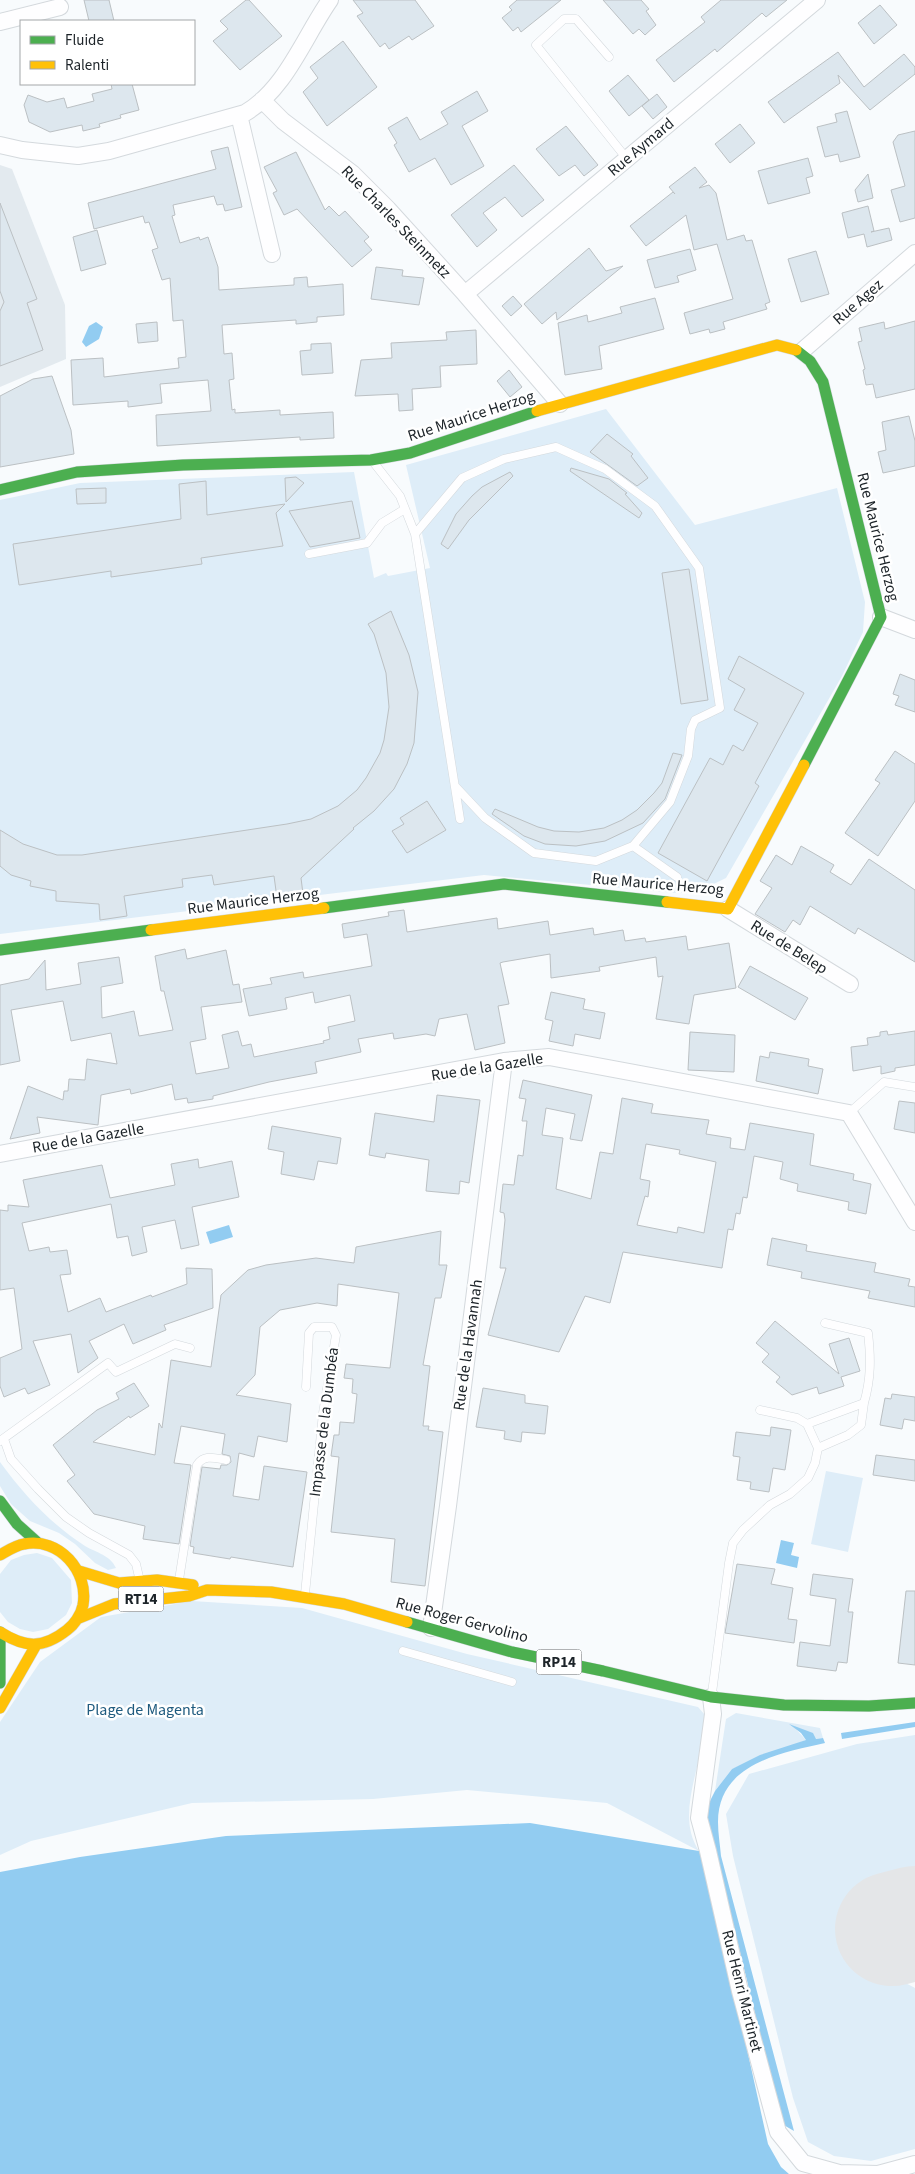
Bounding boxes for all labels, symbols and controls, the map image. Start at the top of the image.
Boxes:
legend [20,20,195,85]
text: Fluide [65,30,104,51]
text: Ralenti [65,55,109,76]
street label: Rue Aymard [603,113,679,181]
street label: Rue Charles Steinmetz [336,161,456,284]
street label: Rue Agez [828,274,888,330]
street label: Rue Maurice Herzog [405,385,537,447]
street label: Rue Maurice Herzog [851,470,905,604]
street label: Rue Maurice Herzog [591,867,725,901]
street label: Rue Maurice Herzog [186,882,320,920]
street label: Rue de Belep [746,915,832,979]
street label: Rue de la Gazelle [430,1047,545,1087]
street label: Rue de la Gazelle [30,1117,146,1159]
street label: Rue de la Havannah [448,1278,488,1412]
street label: Impasse de la Dumbéa [304,1346,344,1498]
road number: RT14 [118,1586,164,1612]
street label: Rue Roger Gervolino [393,1592,531,1648]
road number: RP14 [536,1650,582,1674]
park label: Plage de Magenta [86,1699,204,1721]
street label: Rue Henri Martinet [716,1928,768,2055]

